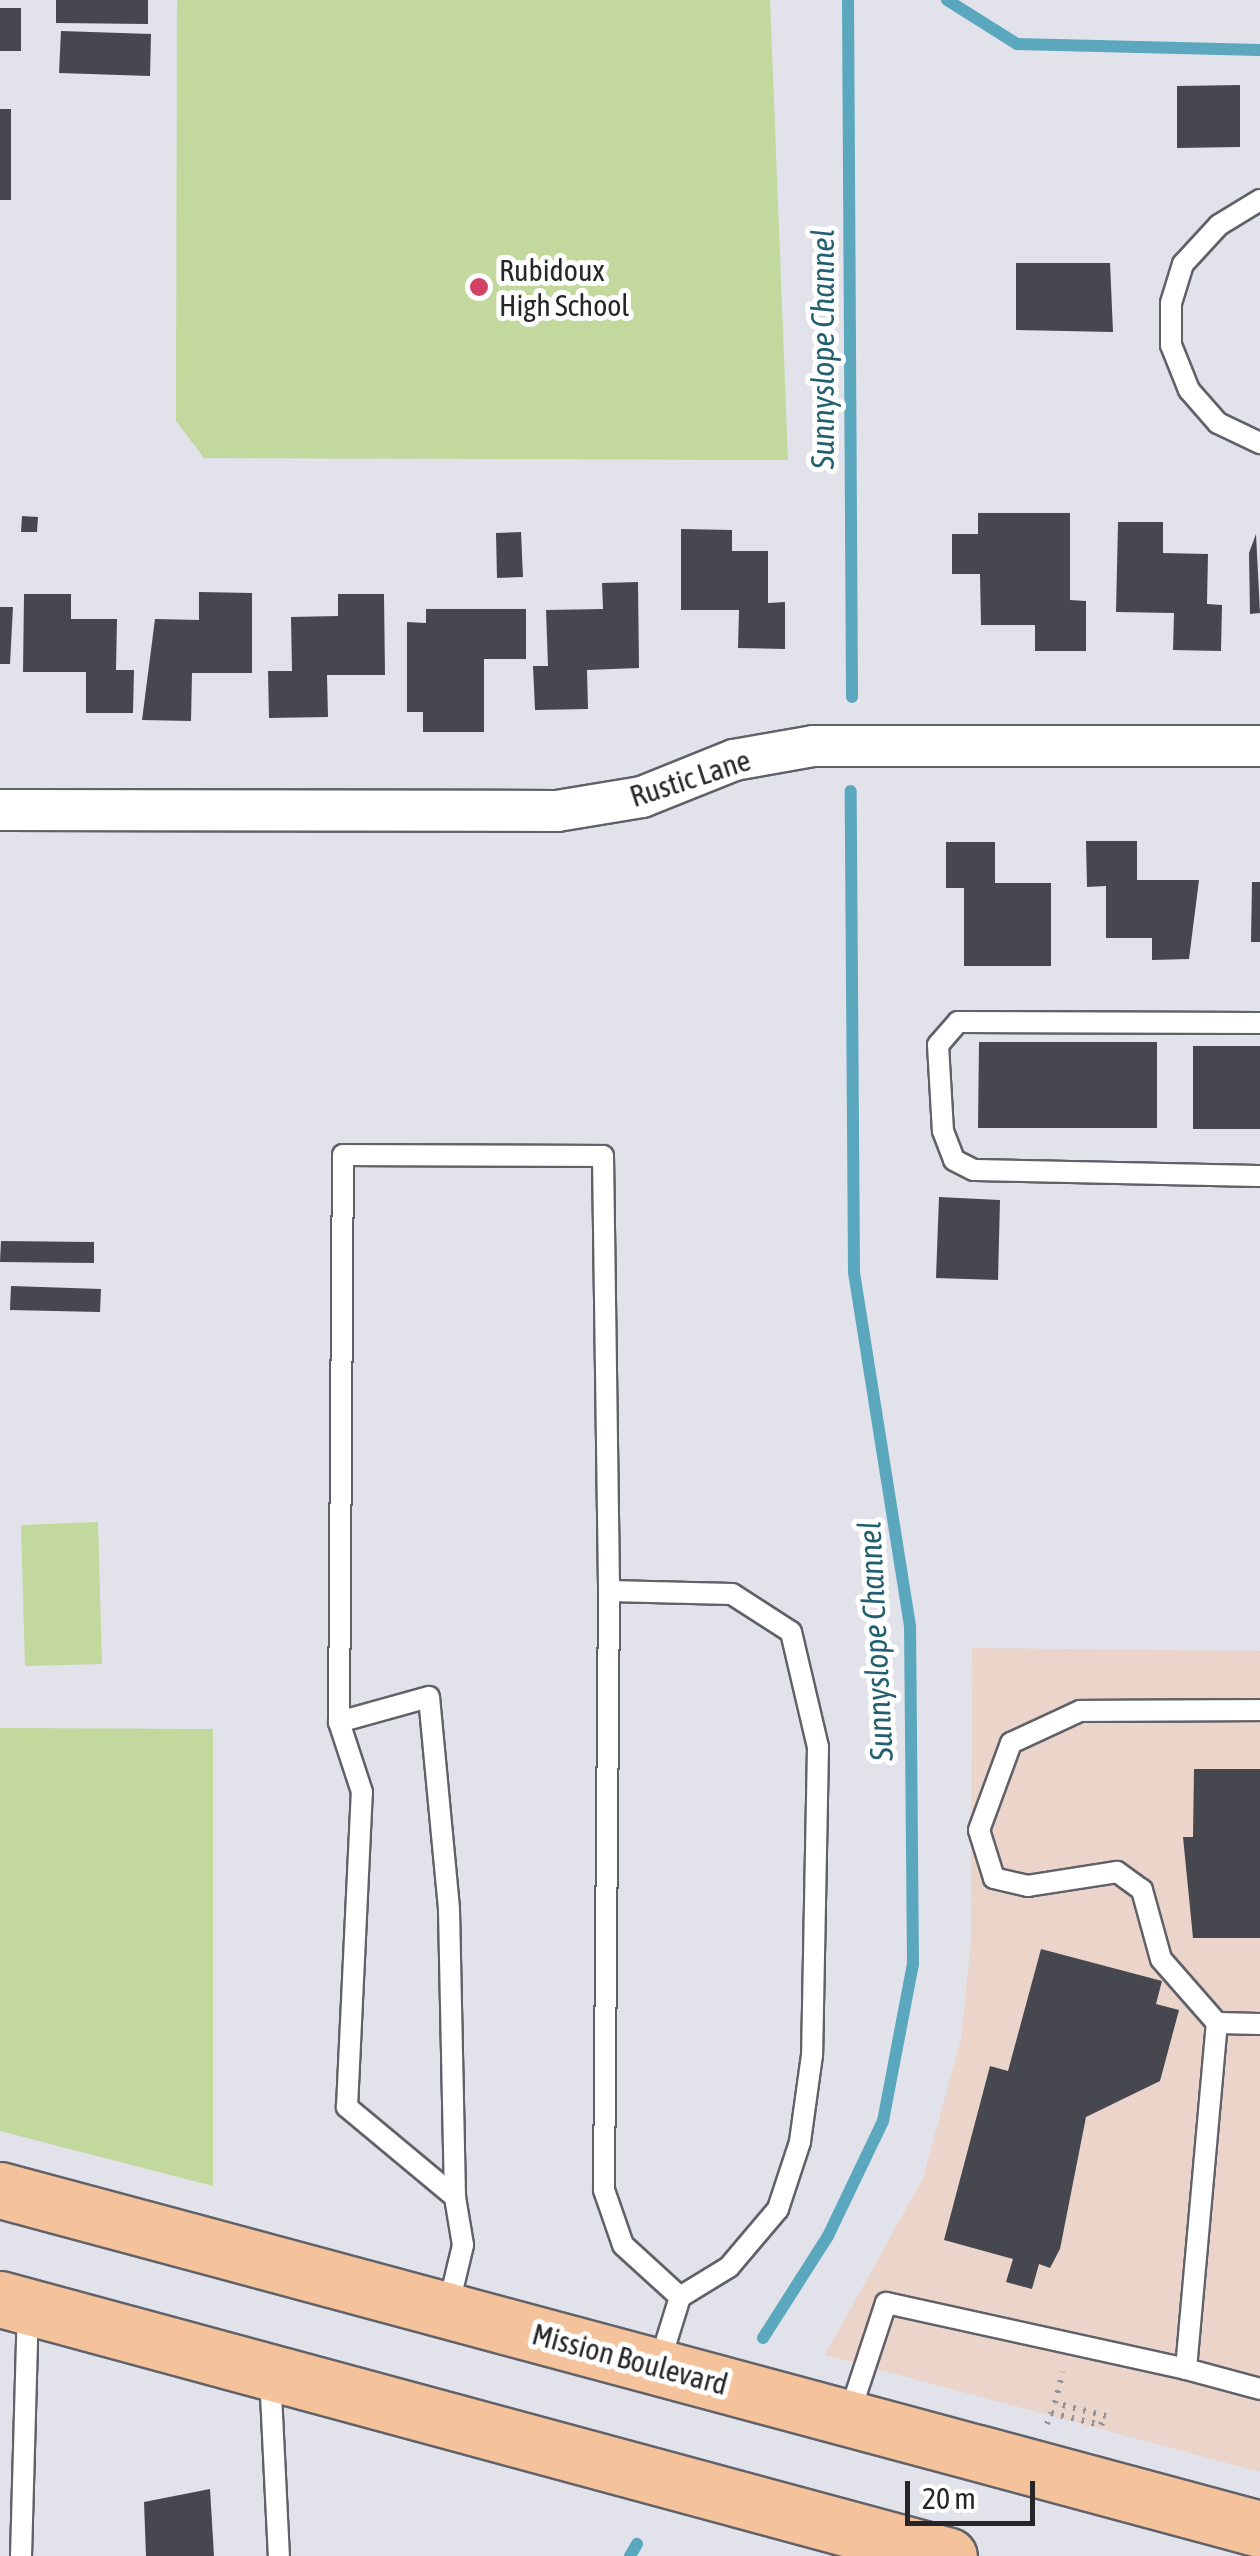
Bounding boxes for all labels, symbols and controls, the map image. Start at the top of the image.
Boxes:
water label: Sunnyslope Channel [804,229,842,469]
place label: Rubidoux High School [499,252,629,322]
marker: Rubidoux High School [468,276,490,298]
street label: Rustic Lane [625,742,755,814]
water label: Sunnyslope Channel [851,1520,901,1762]
street label: Mission Boulevard [528,2316,732,2402]
scale bar [910,2461,1040,2523]
text: 20 m [922,2481,976,2515]

